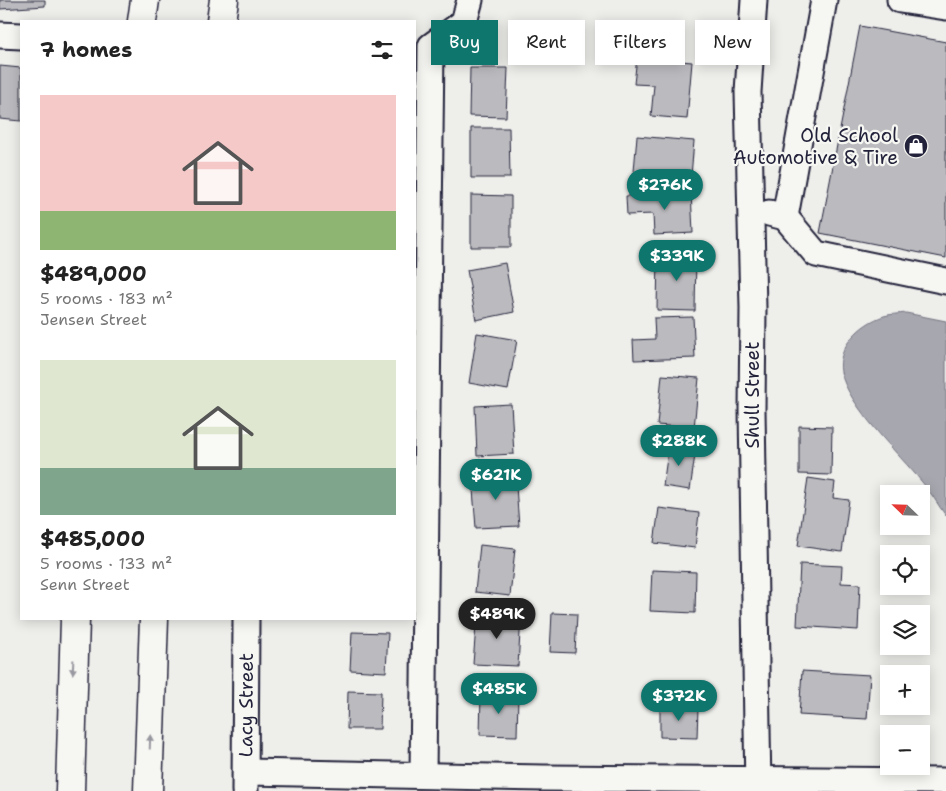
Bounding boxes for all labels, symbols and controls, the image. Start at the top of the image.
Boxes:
chip: Buy [431,20,498,65]
chip: Rent [508,20,585,65]
chip: Filters [595,20,685,65]
chip: New [695,20,770,65]
text: 7 homes [40,36,132,64]
icon: filters [368,36,396,64]
place label: Old School Automotive & Tire [733,123,898,170]
icon: home [173,128,263,218]
shop icon: Old School Automotive & Tire [903,133,929,159]
pin: $276K [630,168,700,211]
text: $276K [638,174,692,195]
pin: $339K [642,240,712,282]
text: $339K [650,245,704,266]
text: $489,000 [40,260,147,288]
text: 5 rooms · 183 m² [40,288,173,309]
text: Jensen Street [40,309,147,330]
street label: Shull Street [740,342,765,448]
icon: home [173,393,263,483]
pin: $288K [644,424,714,467]
text: $288K [651,430,707,451]
pin: $621K [461,458,531,501]
text: $621K [471,464,521,485]
north arrow [880,485,930,535]
map controls [880,485,930,775]
text: $485,000 [40,525,145,553]
button: locate [880,545,930,595]
text: 5 rooms · 133 m² [40,553,172,574]
text: Senn Street [40,574,130,595]
pin: $489K [462,598,532,640]
text: $489K [469,603,525,624]
button: layers [880,605,930,655]
street label: Lacy Street [233,653,258,757]
one-way arrow [68,660,76,676]
button: + [880,665,930,715]
pin: $485K [464,672,534,715]
text: $485K [472,678,526,699]
pin: $372K [644,680,714,722]
text: $372K [652,685,706,706]
button: − [880,725,930,775]
one-way arrow [146,734,154,750]

